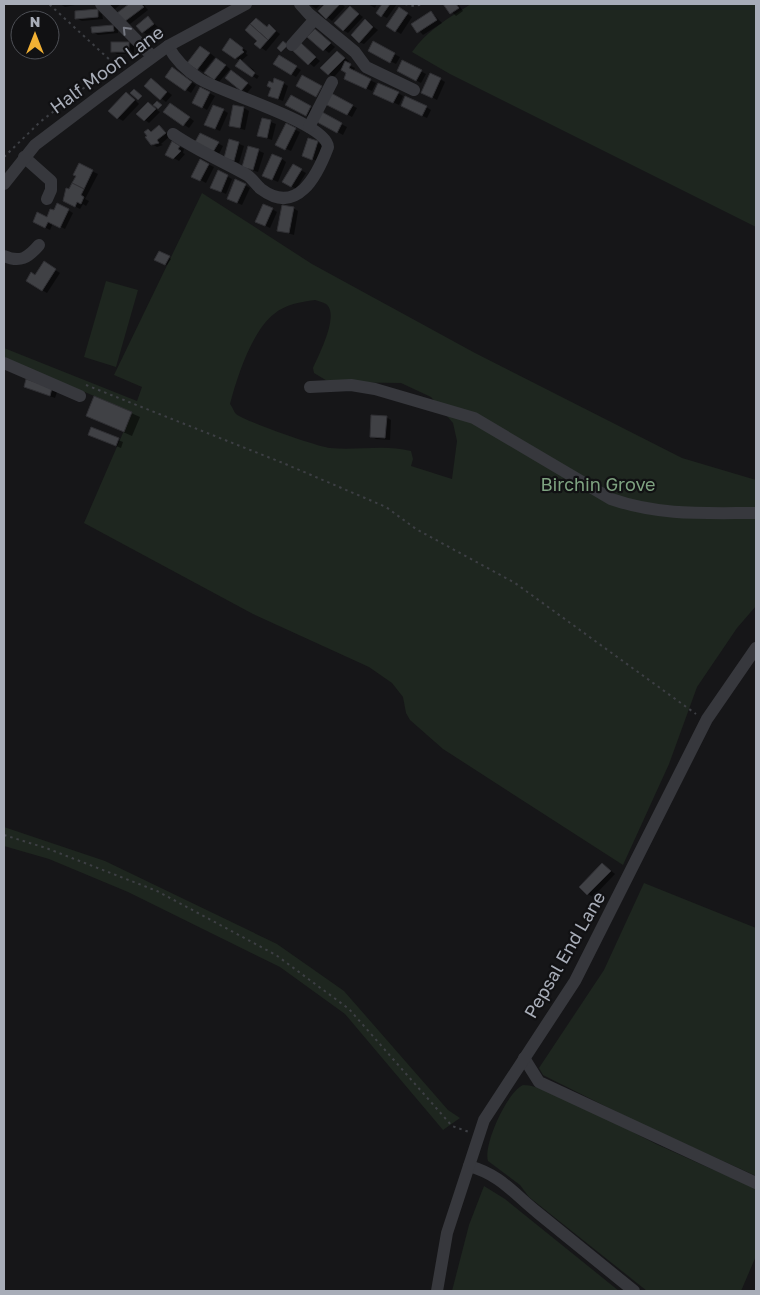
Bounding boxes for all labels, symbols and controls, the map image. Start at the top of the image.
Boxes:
north arrow [10,10,60,60]
text: N [30,13,40,30]
street label: Half Moon Lane [45,21,168,118]
one-way arrow [123,27,132,36]
park label: Birchin Grove [540,473,656,495]
street label: Pepsal End Lane [519,887,609,1022]

